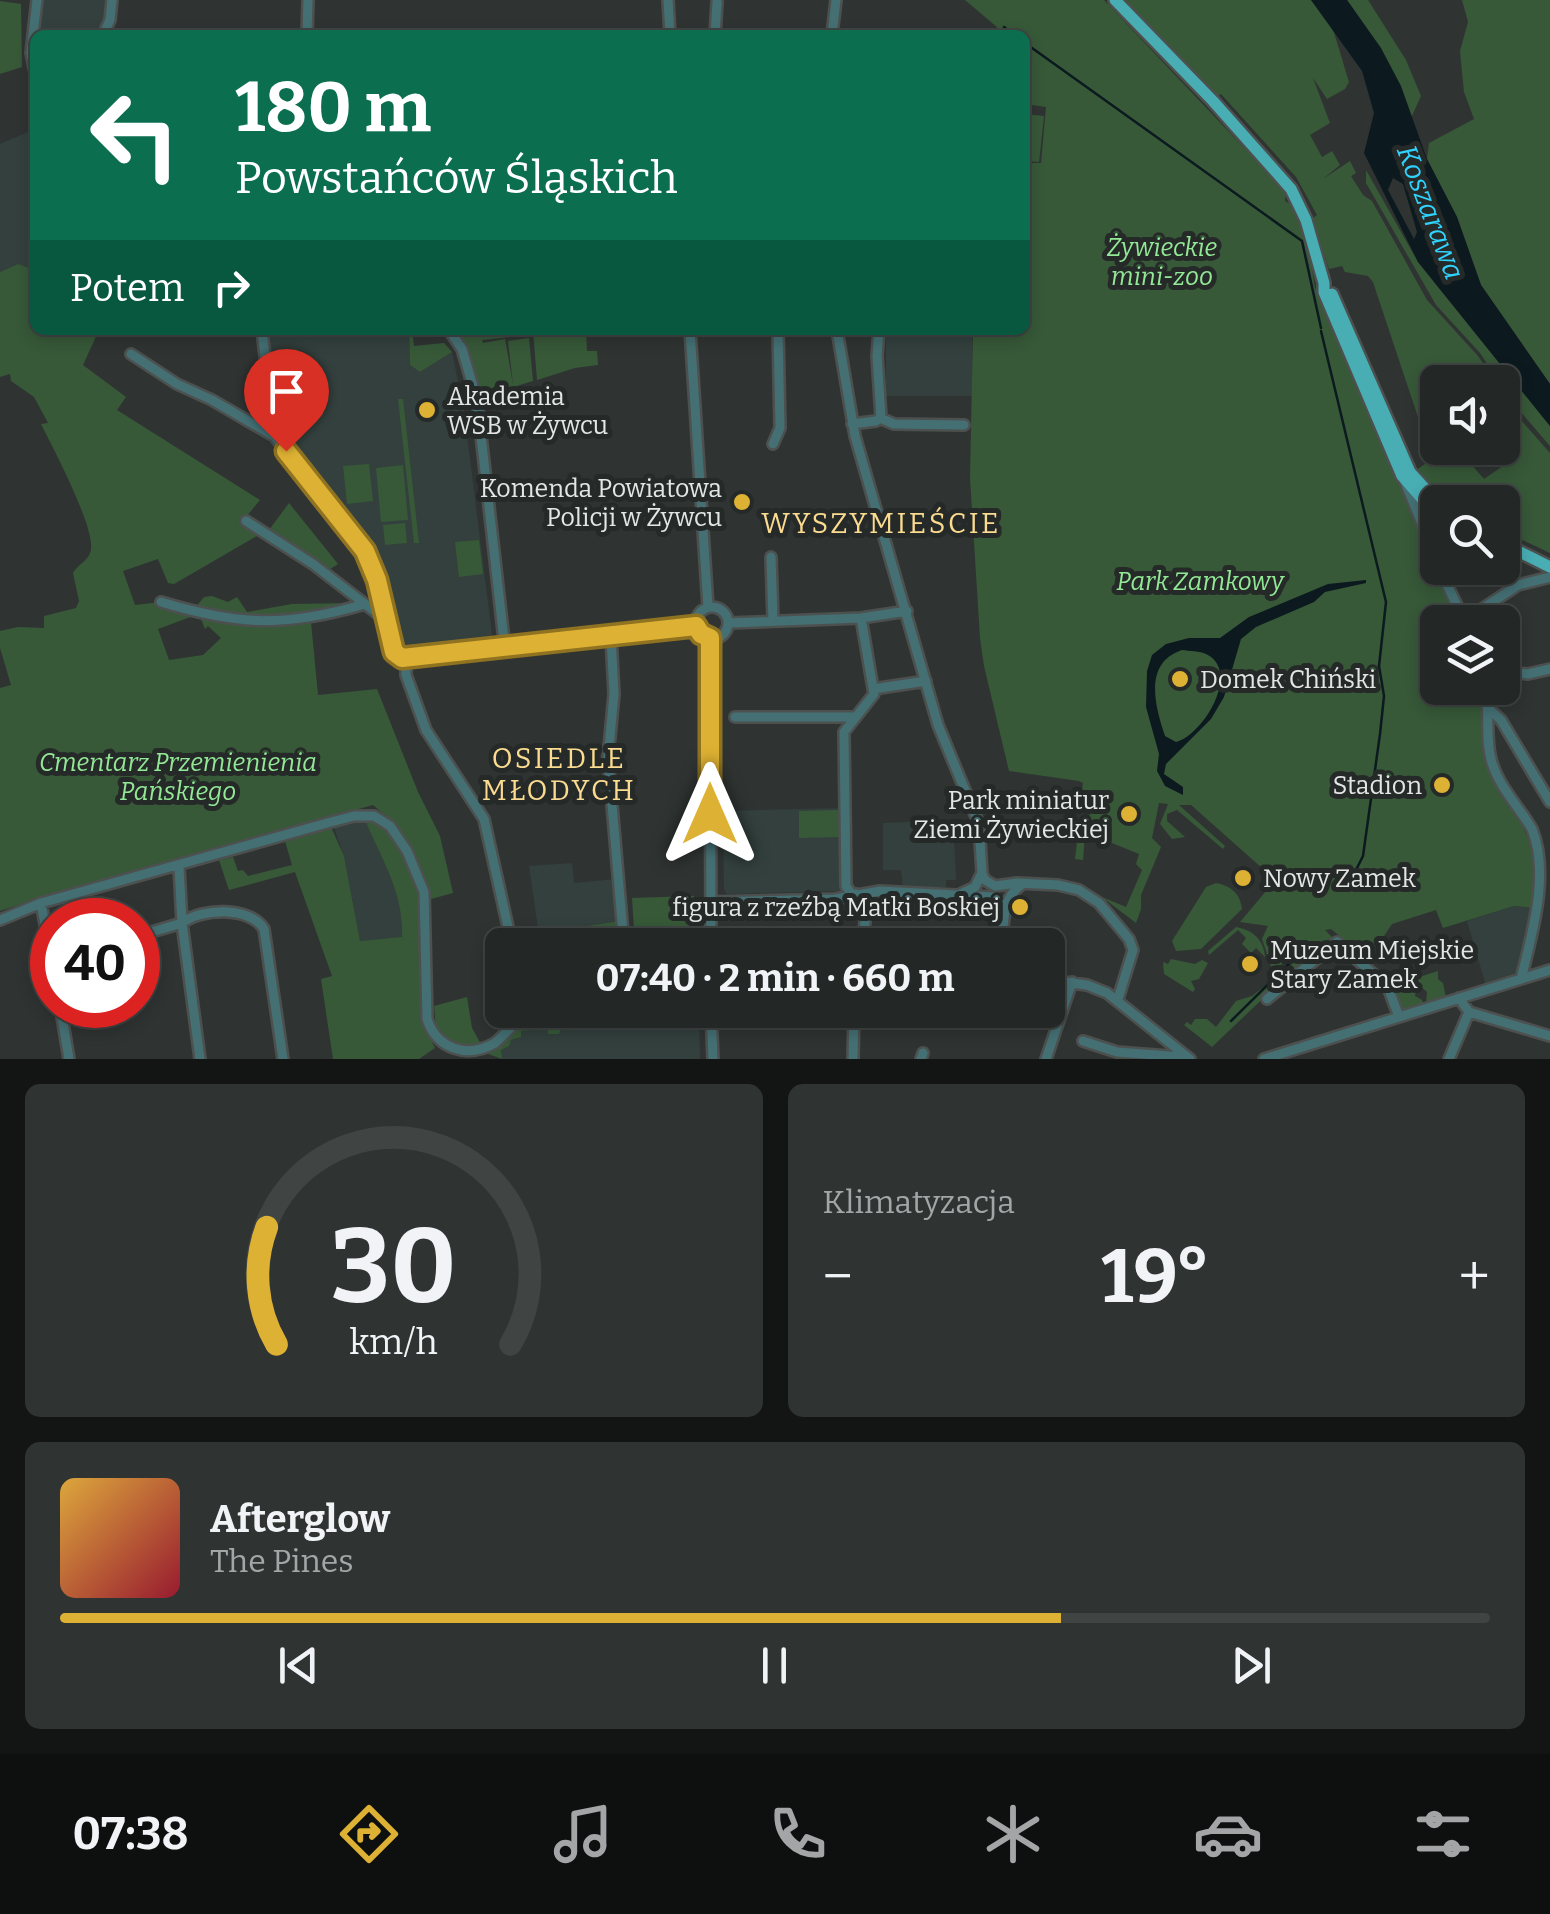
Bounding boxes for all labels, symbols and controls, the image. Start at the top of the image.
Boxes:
text: 180 m [235,66,431,150]
icon: left [70,70,200,200]
water label: Koszarawa [1390,140,1471,284]
text: Powstańców Śląskich [235,151,678,205]
park label: Żywieckie mini-zoo [1107,233,1218,292]
icon: right [204,260,259,315]
text: Potem [70,265,184,311]
pin [244,349,329,452]
icon: arrive [259,364,314,419]
map controls [1420,365,1520,705]
button: sound [1420,365,1520,465]
place label: Akademia WSB w Żywcu [447,382,608,441]
marker: Akademia WSB w Żywcu [416,399,438,421]
place label: Komenda Powiatowa Policji w Żywcu [480,474,722,533]
button: search [1420,485,1520,585]
marker: Komenda Powiatowa Policji w Żywcu [731,491,753,513]
district label: WYSZYMIEŚCIE [761,506,1001,540]
park label: Park Zamkowy [1116,567,1285,597]
button: layers [1420,605,1520,705]
place label: Domek Chiński [1200,665,1376,695]
marker: Domek Chiński [1169,668,1191,690]
district label: OSIEDLE MŁODYCH [482,742,636,807]
park label: Cmentarz Przemienienia Pańskiego [39,748,317,807]
position arrow [658,762,762,866]
place label: Stadion [1332,771,1422,801]
marker: Stadion [1431,774,1453,796]
place label: Park miniatur Ziemi Żywieckiej [913,786,1109,845]
marker: Park miniatur Ziemi Żywieckiej [1118,803,1140,825]
place label: Nowy Zamek [1263,864,1417,894]
marker: Nowy Zamek [1232,867,1254,889]
place label: figura z rzeźbą Matki Boskiej [672,893,1000,923]
marker: figura z rzeźbą Matki Boskiej [1009,896,1031,918]
speed limit sign: 40 [30,898,160,1028]
place label: Muzeum Miejskie Stary Zamek [1270,936,1474,995]
marker: Muzeum Miejskie Stary Zamek [1239,953,1261,975]
text: 07:40 · 2 min · 660 m [596,955,954,1001]
text: Klimatyzacja [823,1183,1015,1221]
text: 30 [331,1205,457,1330]
text: 19° [1101,1232,1210,1322]
text: − [823,1244,853,1310]
text: + [1459,1244,1490,1310]
text: km/h [350,1321,438,1363]
text: Afterglow [210,1496,390,1542]
text: The Pines [210,1542,354,1580]
icon: previous [271,1638,326,1693]
icon: pause [747,1638,802,1693]
icon: next [1224,1638,1279,1693]
icon: directions [334,1799,404,1869]
icon: music [548,1799,618,1869]
icon: phone [763,1799,833,1869]
icon: climate [978,1799,1048,1869]
icon: car [1193,1799,1263,1869]
icon: filters [1408,1799,1478,1869]
text: 07:38 [72,1807,189,1861]

